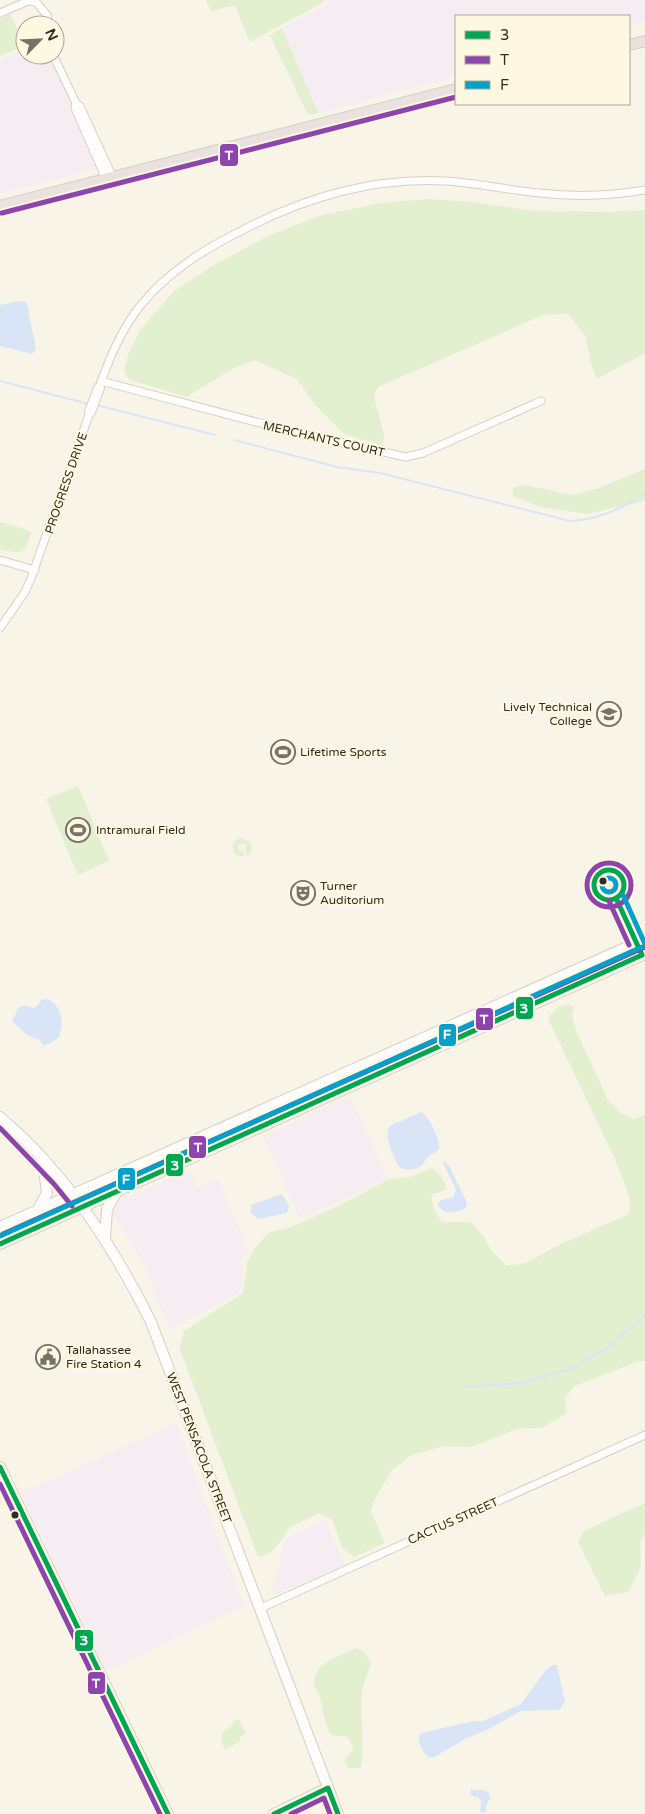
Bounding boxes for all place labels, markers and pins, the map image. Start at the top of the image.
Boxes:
place label: Lively Technical College [503,700,592,728]
school or university icon: Lively Technical College [596,701,622,727]
sports icon: Lifetime Sports [270,739,296,765]
place label: Lifetime Sports [300,745,387,759]
sports icon: Intramural Field [65,817,91,843]
place label: Intramural Field [96,823,186,837]
unlabelled marker [598,876,608,886]
place label: Turner Auditorium [320,879,384,907]
theatre icon: Turner Auditorium [290,880,316,906]
place label: Tallahassee Fire Station 4 [66,1343,142,1371]
public building icon: Tallahassee Fire Station 4 [35,1344,61,1370]
unlabelled marker [10,1510,20,1520]

